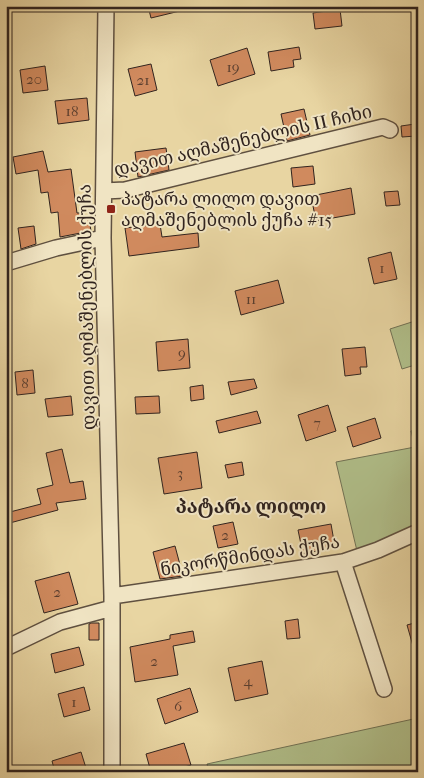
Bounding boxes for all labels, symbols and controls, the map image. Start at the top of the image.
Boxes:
house number: 19 [226,58,240,76]
house number: 20 [26,70,42,88]
house number: 21 [136,71,150,89]
street label: დავით აღმაშენებლის II ჩიხი [112,101,374,181]
house number: 18 [66,102,78,120]
street label: დავით აღმაშენებლის ქუჩა [74,184,100,430]
place label: პატარა ლილო დავით აღმაშენებლის ქუჩა #15 [121,189,333,231]
marker: პატარა ლილო დავით აღმაშენებლის ქუჩა #15 [105,203,117,215]
house number: 1 [379,259,385,277]
house number: 11 [246,290,256,308]
house number: 9 [178,344,186,362]
house number: 8 [21,374,29,392]
house number: 7 [313,414,321,432]
house number: 3 [177,464,183,482]
district label: პატარა ლილო [176,496,326,518]
house number: 2 [221,526,229,544]
street label: ნიკორწმინდას ქუჩა [159,531,341,581]
house number: 2 [53,583,61,601]
house number: 2 [150,652,158,670]
house number: 4 [244,672,254,690]
house number: 1 [71,693,77,711]
house number: 6 [174,697,183,715]

